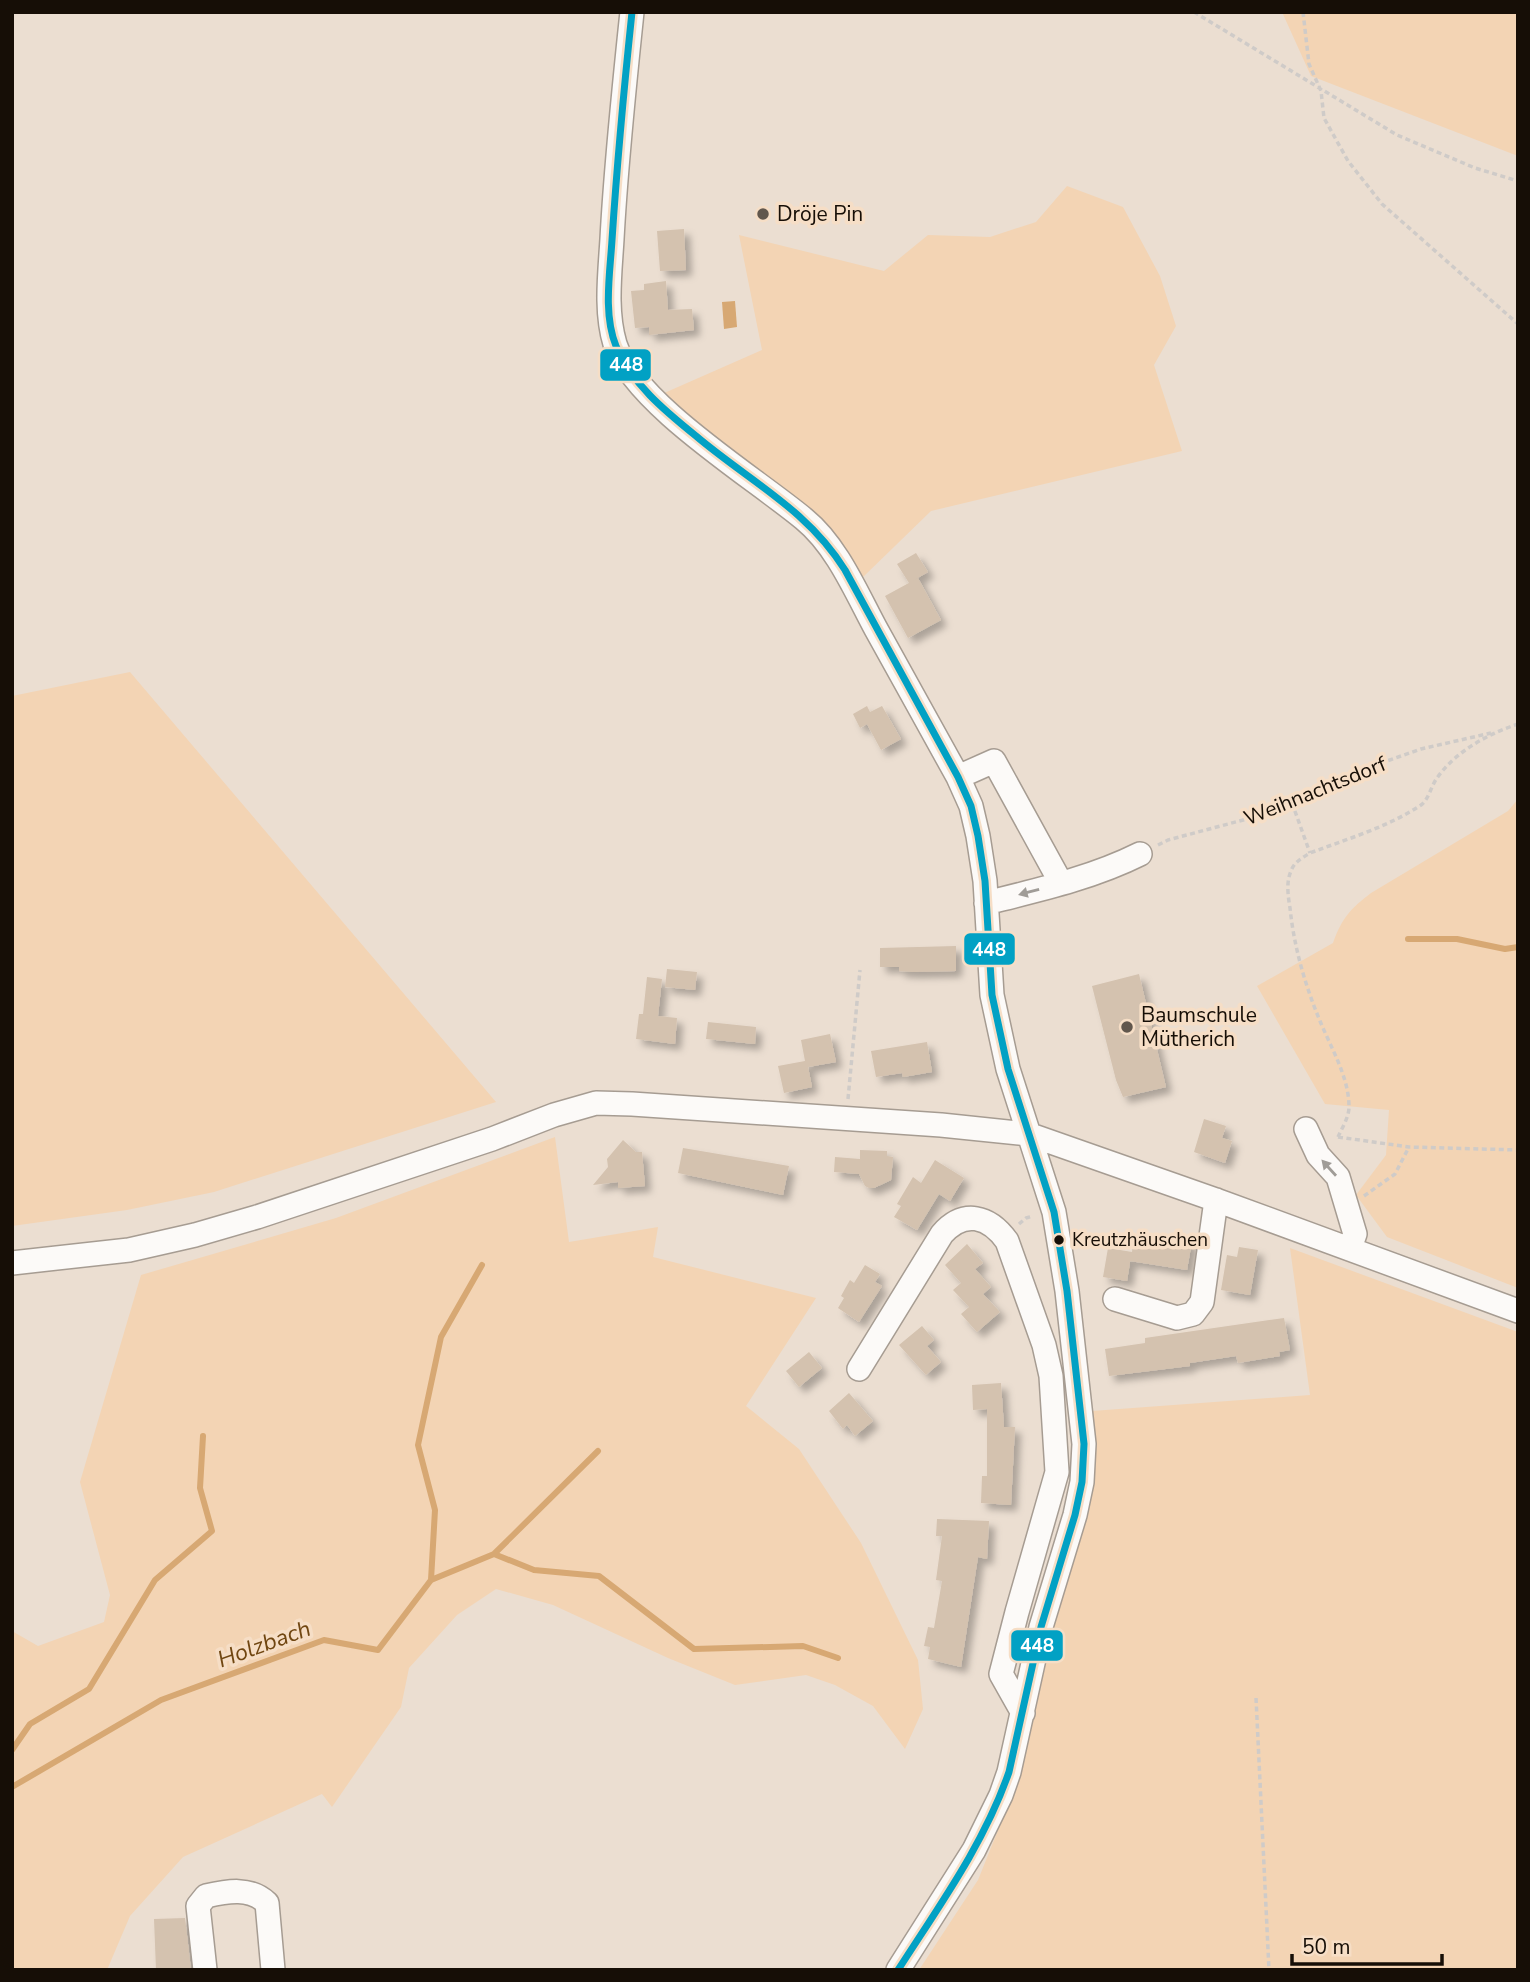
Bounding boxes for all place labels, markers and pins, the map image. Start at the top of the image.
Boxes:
place label: Dröje Pin [777,200,863,228]
marker: Dröje Pin [755,206,771,222]
place label: Baumschule Mütherich [1141,1001,1257,1053]
marker: Baumschule Mütherich [1119,1019,1135,1035]
place label: Kreutzhäuschen [1072,1227,1208,1253]
marker: Kreutzhäuschen [1052,1233,1066,1247]

